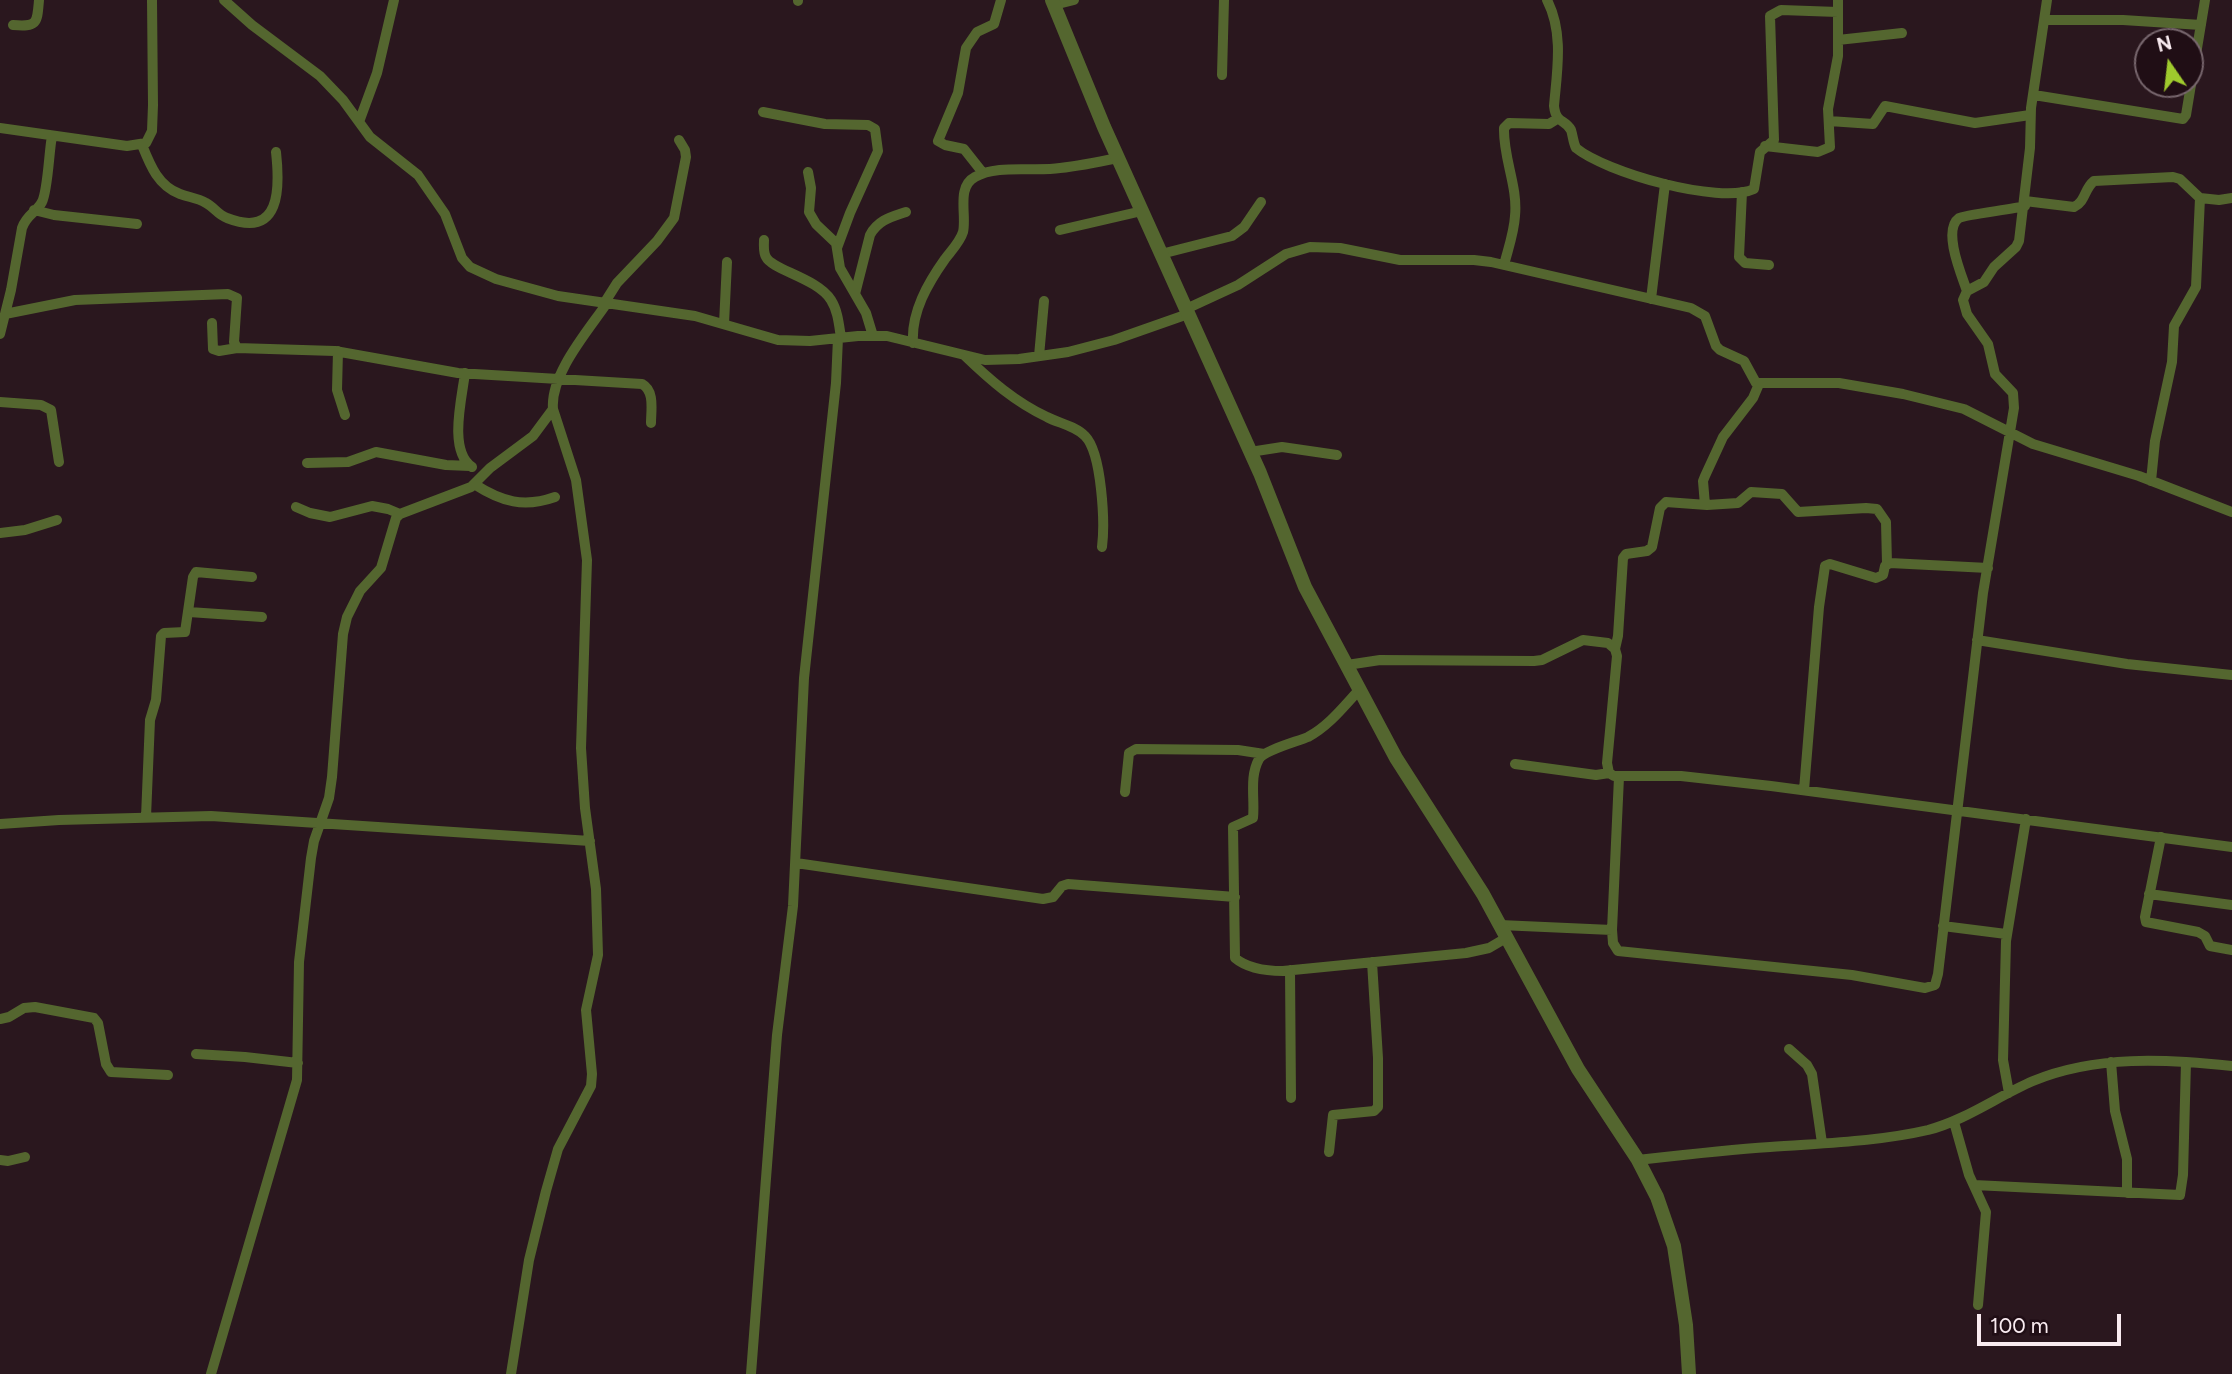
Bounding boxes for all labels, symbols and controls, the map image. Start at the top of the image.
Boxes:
north arrow [2134,28,2204,98]
text: N [2154,31,2174,57]
scale bar [1980,1300,2124,1344]
text: 100 m [1990,1313,2049,1338]

